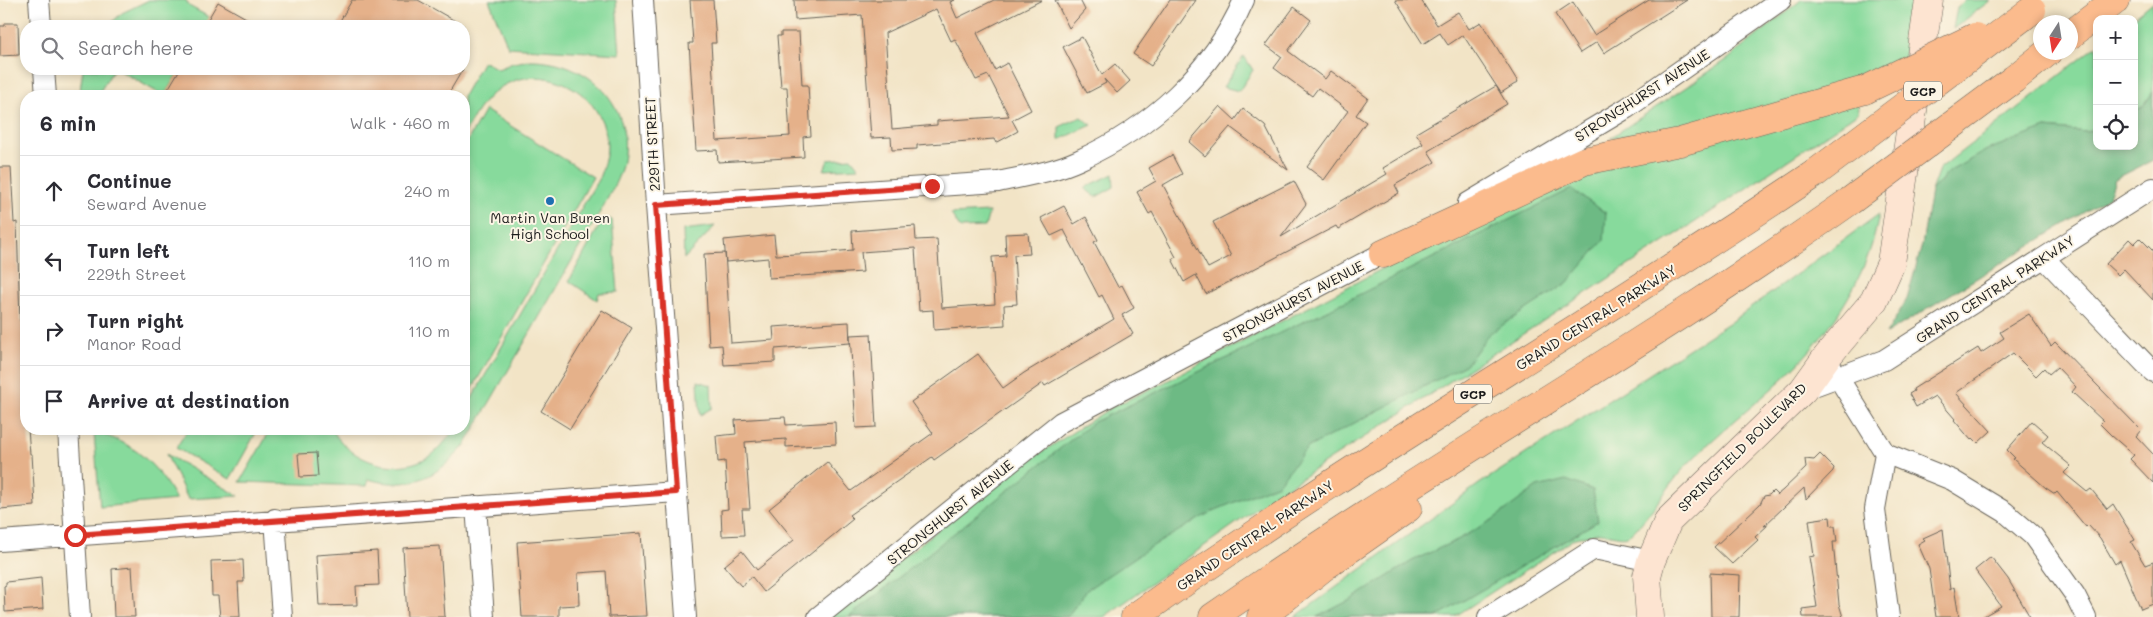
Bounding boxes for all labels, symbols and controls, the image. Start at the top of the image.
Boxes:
north arrow [2033,15,2078,60]
map controls [2093,15,2138,150]
button: + [2093,15,2138,60]
search box [20,20,470,75]
icon: search [38,34,66,62]
text: Search here [78,35,194,60]
street label: STRONGHURST AVENUE [1571,44,1713,146]
button: − [2093,60,2138,105]
road number: GCP [1904,82,1942,100]
street label: 229TH STREET [640,96,664,192]
button: locate [2093,105,2138,150]
text: 6 min [40,109,96,136]
text: Walk · 460 m [349,112,450,133]
text: Continue [87,168,172,193]
route end [921,175,944,198]
icon: ahead [40,177,68,205]
text: 240 m [404,180,450,201]
text: Seward Avenue [87,193,207,214]
marker: Martin Van Buren High School [544,195,556,207]
place label: Martin Van Buren High School [490,208,610,243]
street label: GRAND CENTRAL PARKWAY [1912,230,2078,348]
text: Turn left [87,238,170,263]
icon: left [40,247,68,275]
text: 110 m [408,250,450,271]
street label: STRONGHURST AVENUE [1219,256,1367,346]
street label: GRAND CENTRAL PARKWAY [1512,260,1680,374]
text: 229th Street [87,263,186,284]
text: Turn right [87,308,184,333]
icon: right [40,317,68,345]
text: 110 m [408,320,450,341]
text: Manor Road [87,333,181,354]
street label: SPRINGFIELD BOULEVARD [1673,378,1811,516]
road number: GCP [1454,384,1492,404]
icon: arrive [40,387,68,415]
text: Arrive at destination [87,388,290,413]
street label: STRONGHURST AVENUE [883,455,1017,569]
street label: GRAND CENTRAL PARKWAY [1173,475,1337,595]
route start [64,524,87,547]

